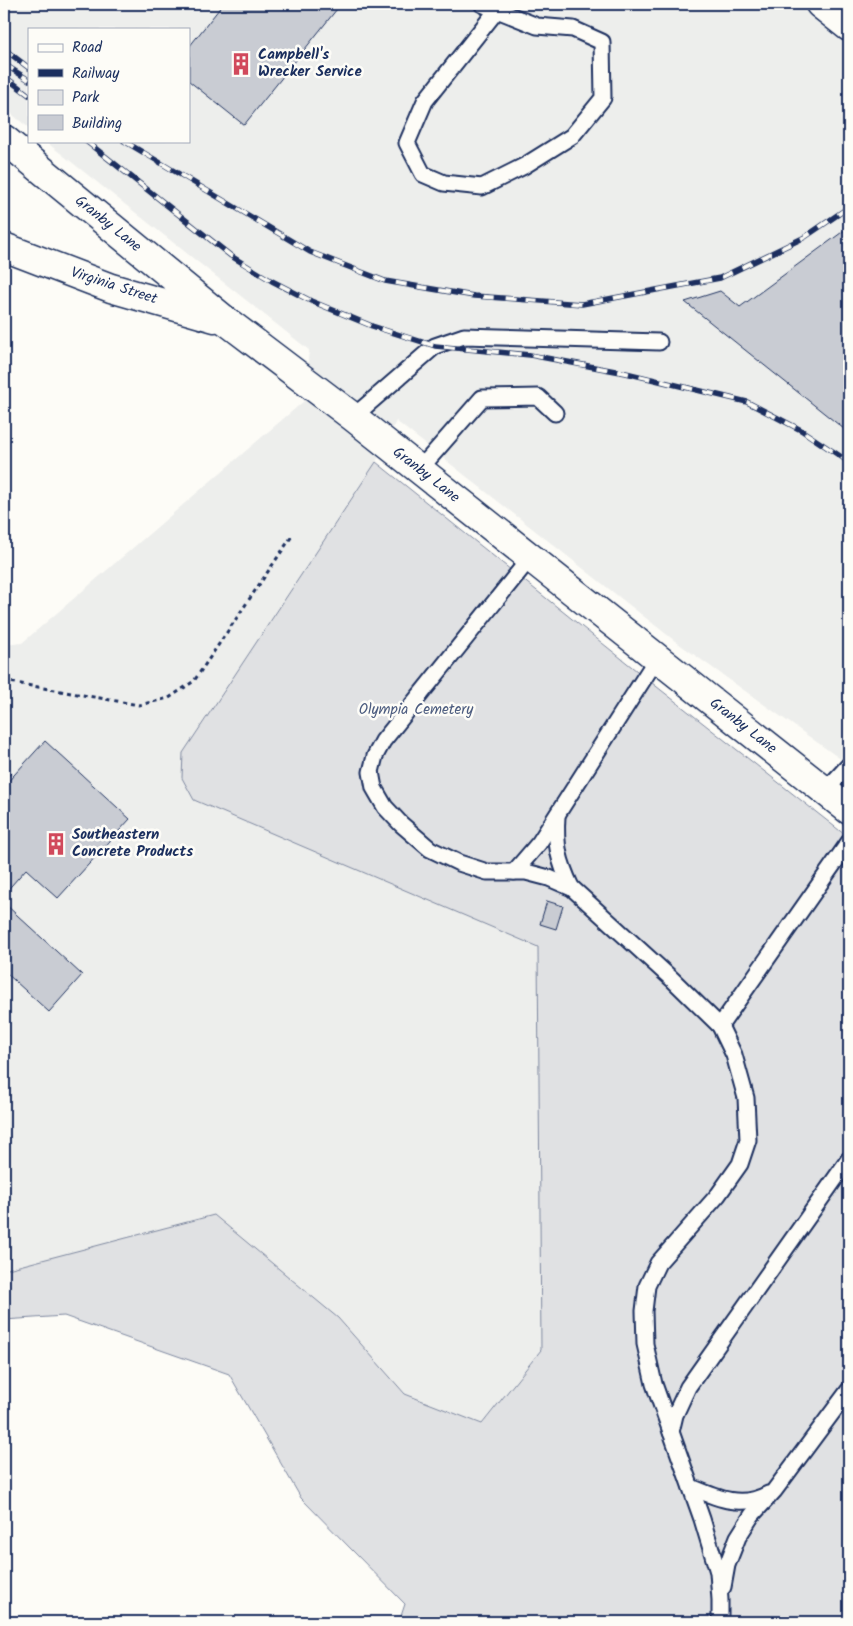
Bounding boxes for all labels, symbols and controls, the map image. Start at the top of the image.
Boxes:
legend [28,28,190,142]
text: Road [72,36,103,60]
place label: Campbell's Wrecker Service [258,43,362,84]
building icon: Campbell's Wrecker Service [228,51,254,77]
text: Railway [72,62,120,86]
text: Park [72,86,100,110]
text: Building [72,112,122,136]
street label: Granby Lane [69,189,147,259]
street label: Virginia Street [68,261,161,311]
street label: Granby Lane [387,441,465,509]
street label: Granby Lane [704,692,782,760]
park label: Olympia Cemetery [359,698,474,722]
place label: Southeastern Concrete Products [72,823,193,864]
building icon: Southeastern Concrete Products [43,831,69,857]

